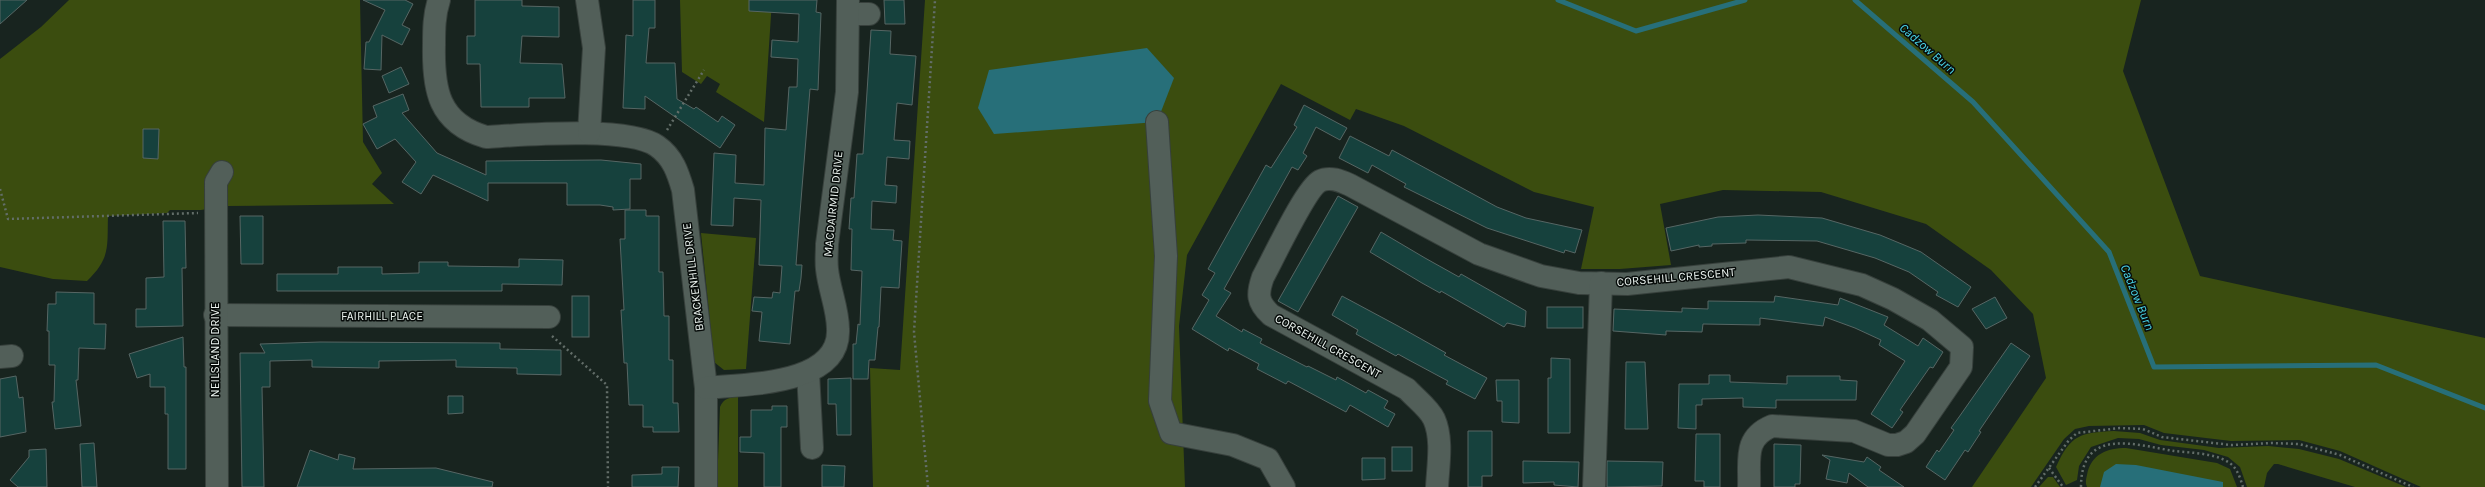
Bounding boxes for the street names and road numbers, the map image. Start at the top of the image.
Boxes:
street label: MACDAIRMID DRIVE [820,150,846,258]
street label: BRACKENHILL DRIVE [679,222,707,332]
street label: CORSEHILL CRESCENT [1616,265,1736,289]
street label: NEILSLAND DRIVE [208,303,222,397]
street label: FAIRHILL PLACE [341,309,423,323]
street label: CORSEHILL CRESCENT [1273,311,1383,381]

